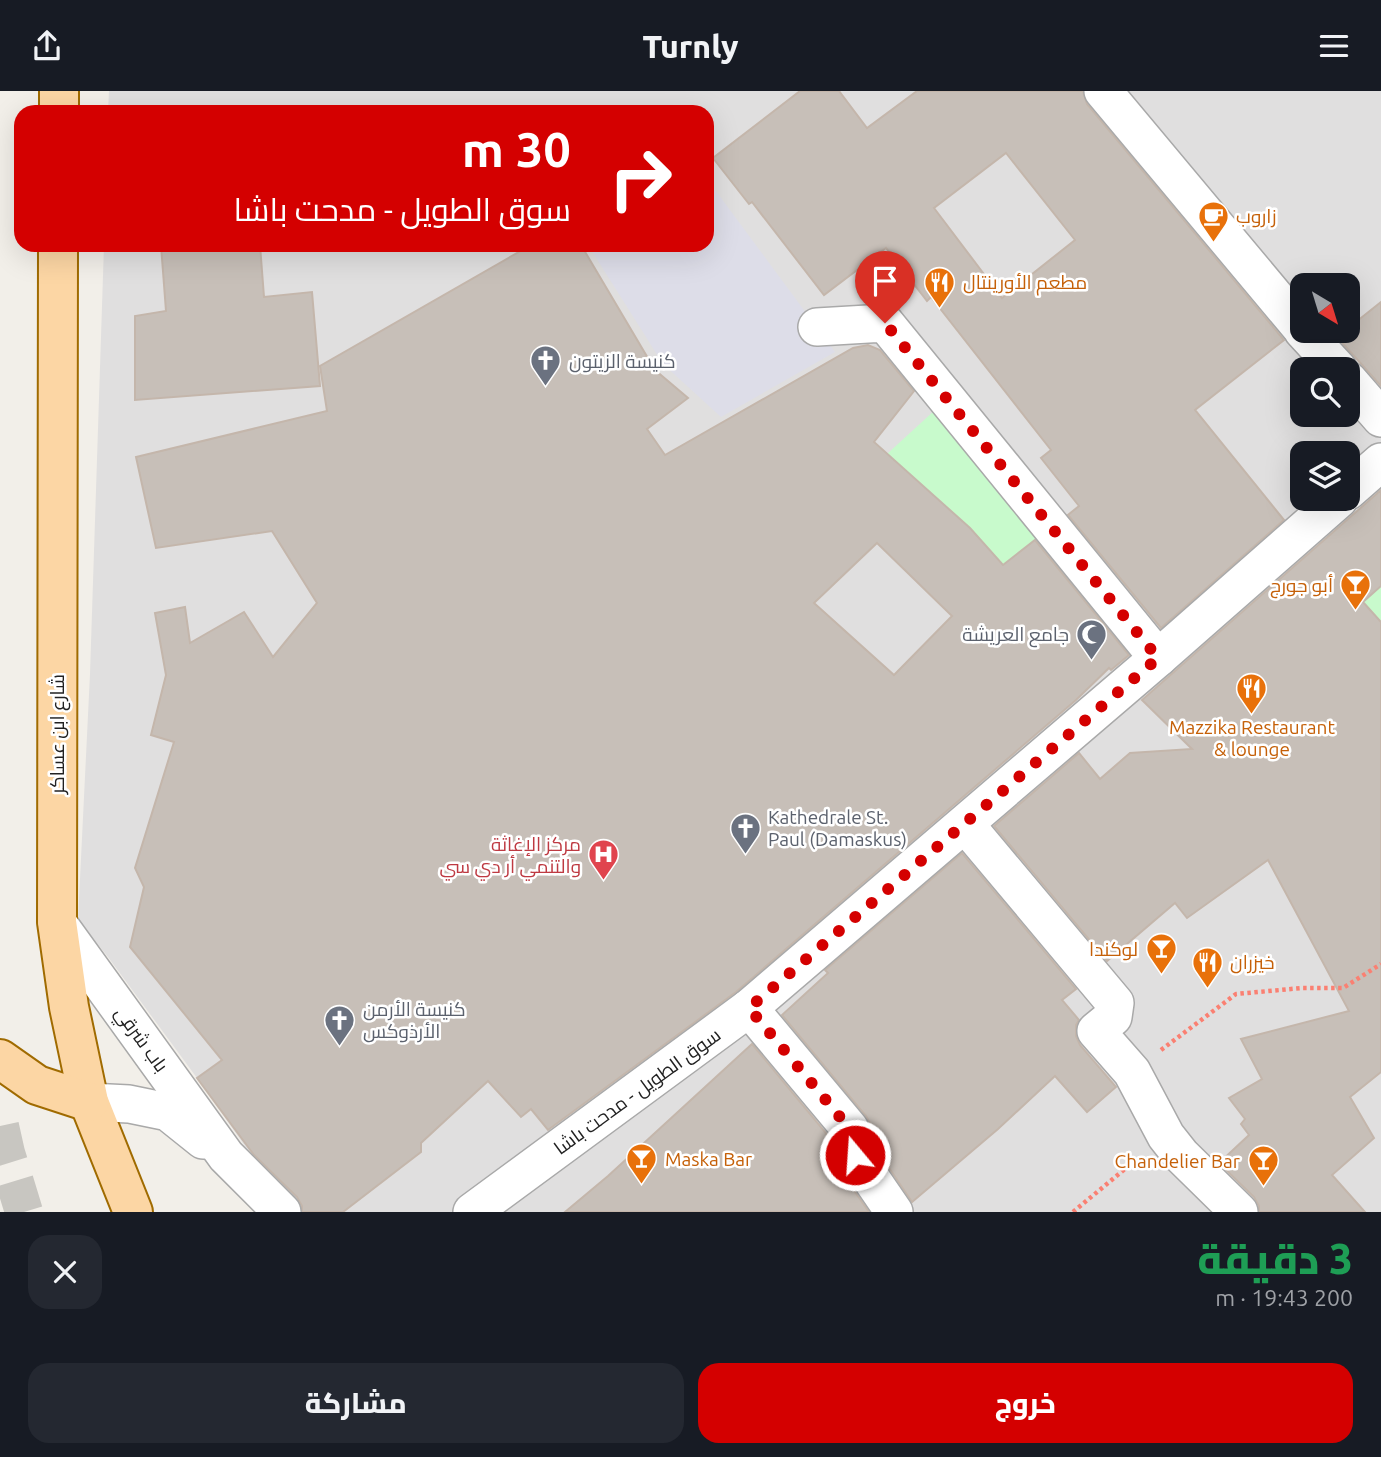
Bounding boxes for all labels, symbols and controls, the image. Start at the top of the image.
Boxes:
icon: share [28,27,66,65]
icon: menu [1315,27,1353,65]
text: Turnly [643,28,738,64]
text: 30 m [462,121,571,176]
icon: right [595,133,686,224]
text: سوق الطويل - مدحت باشا [234,191,571,227]
cafe icon: زاروب [1196,199,1230,243]
place label: زاروب [1236,205,1276,228]
pin [855,251,915,323]
icon: arrive [866,262,904,300]
restaurant icon: مطعم الأورينتال [923,265,957,309]
place label: مطعم الأورينتال [963,271,1087,296]
north arrow [1290,273,1360,343]
map controls [1290,273,1360,511]
church icon: كنيسة الزيتون [529,344,563,388]
place label: كنيسة الزيتون [569,350,676,373]
button: search [1290,357,1360,427]
button: layers [1290,441,1360,511]
bar icon: أبو جورج [1339,568,1373,612]
place label: أبو جورج [1270,574,1333,599]
mosque icon: جامع العريشة [1075,617,1109,661]
place label: جامع العريشة [962,623,1069,648]
restaurant icon: Mazzika Restaurant & lounge [1235,671,1269,715]
street label: شارع ابن عساكر [46,674,71,795]
place label: Mazzika Restaurant & lounge [1169,716,1335,760]
place label: Kathedrale St. Paul (Damaskus) [768,806,907,850]
church icon: Kathedrale St. Paul (Damaskus) [728,811,762,855]
place label: مركز الإغاثة والتنمي أر دي سي [439,833,581,881]
hospital icon: مركز الإغاثة والتنمي أر دي سي [587,838,621,882]
bar icon: لوكندا [1144,932,1178,976]
place label: لوكندا [1089,938,1138,961]
restaurant icon: خيزران [1190,945,1224,989]
place label: خيزران [1230,951,1275,974]
place label: كنيسة الأرمن الأرذوكس [363,998,466,1043]
street label: باب شرقي [108,1002,173,1078]
church icon: كنيسة الأرمن الأرذوكس [323,1003,357,1047]
street label: سوق الطويل - مدحت باشا [549,1023,726,1160]
position arrow [818,1118,892,1192]
bar icon: Maska Bar [625,1142,659,1186]
bar icon: Chandelier Bar [1246,1144,1280,1188]
place label: Maska Bar [665,1148,752,1170]
place label: Chandelier Bar [1115,1150,1240,1172]
button: close [28,1235,102,1309]
text: 3 دقيقة [1197,1235,1353,1282]
text: 200 m · 19:43 [1215,1285,1353,1310]
button: مشاركة [28,1363,684,1443]
button: خروج [698,1363,1353,1443]

